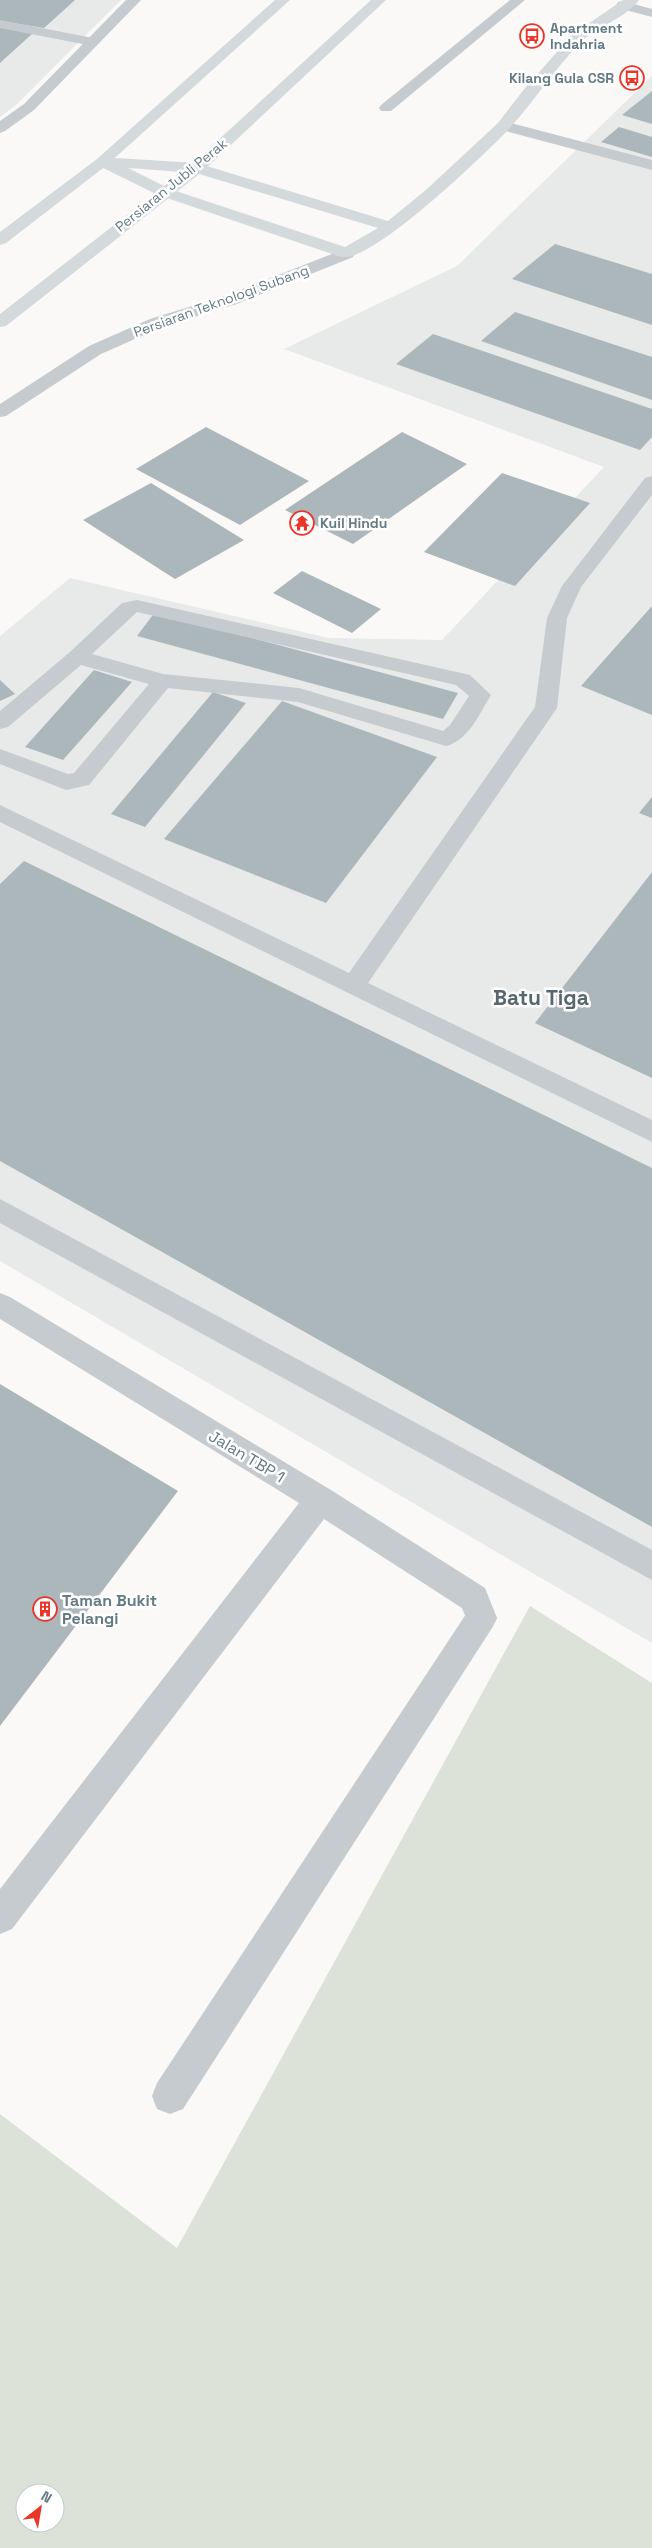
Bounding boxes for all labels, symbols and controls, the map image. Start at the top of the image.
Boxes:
place label: Apartment Indahria [550,19,623,53]
bus stop icon: Apartment Indahria [519,23,545,49]
bus stop icon: Kilang Gula CSR [619,65,645,91]
place label: Kilang Gula CSR [509,69,614,87]
street label: Persiaran Jubli Perak [111,134,231,236]
street label: Persiaran Teknologi Subang [131,261,311,341]
temple icon: Kuil Hindu [289,510,315,536]
place label: Kuil Hindu [320,514,387,532]
district label: Batu Tiga [493,984,589,1011]
street label: Jalan TBP 1 [205,1425,289,1487]
place label: Taman Bukit Pelangi [62,1590,157,1629]
building icon: Taman Bukit Pelangi [32,1596,58,1622]
north arrow [15,2483,65,2533]
text: N [38,2487,55,2507]

